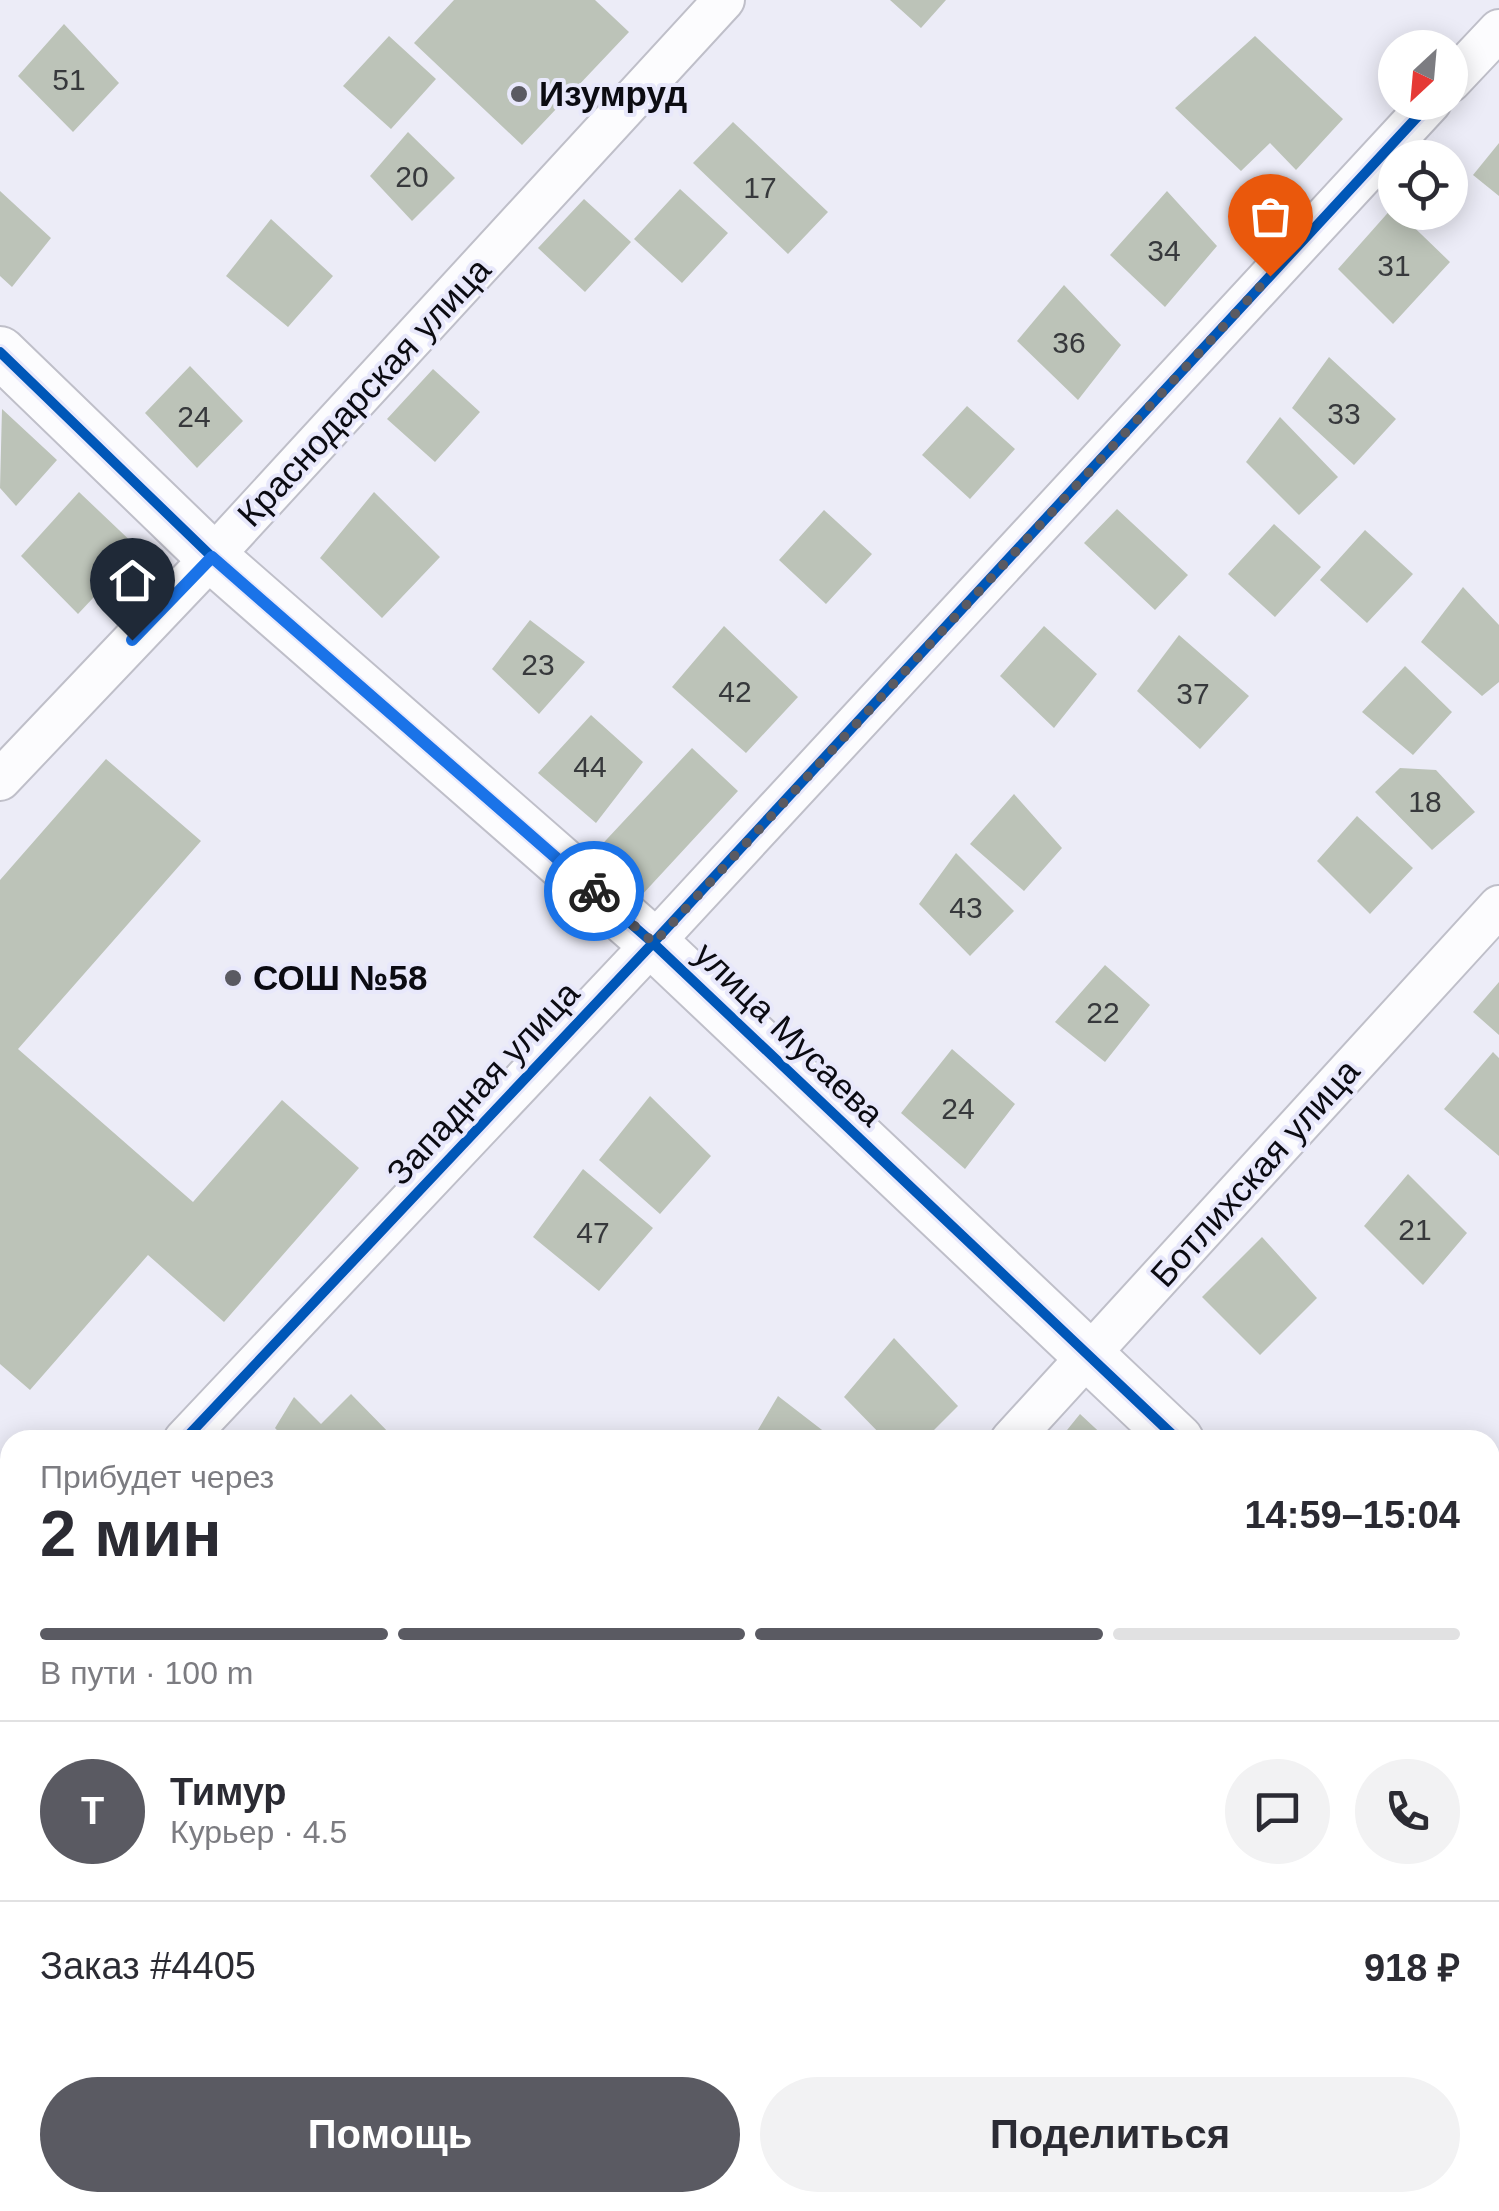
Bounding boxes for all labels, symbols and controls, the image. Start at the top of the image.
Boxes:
north arrow [1378,30,1468,120]
map controls [1378,30,1468,230]
house number: 51 [52,63,86,96]
place label: Изумруд [539,74,687,113]
marker: Изумруд [508,83,530,105]
button: locate [1378,140,1468,230]
house number: 20 [395,160,429,193]
house number: 17 [743,171,777,204]
pin [1228,174,1313,277]
icon: bag [1243,189,1298,244]
house number: 34 [1147,234,1181,267]
street label: Краснодарская улица [229,249,498,534]
house number: 31 [1377,249,1411,282]
house number: 36 [1052,326,1086,359]
house number: 33 [1327,397,1361,430]
house number: 24 [177,400,211,433]
pin [90,538,175,641]
icon: home [105,553,160,608]
house number: 23 [521,648,555,681]
house number: 42 [718,675,752,708]
house number: 37 [1176,677,1210,710]
house number: 44 [573,750,607,783]
house number: 18 [1408,785,1442,818]
courier [544,841,644,941]
icon: bike [567,864,622,919]
house number: 43 [949,891,983,924]
street label: улица Мусаева [687,934,892,1134]
place label: СОШ №58 [253,958,427,997]
marker: СОШ №58 [222,967,244,989]
street label: Западная улица [379,973,587,1192]
house number: 22 [1086,996,1120,1029]
street label: Ботлихская улица [1142,1051,1367,1294]
house number: 24 [941,1092,975,1125]
house number: 21 [1398,1213,1432,1246]
house number: 47 [576,1216,610,1249]
text: Прибудет через [40,1459,274,1495]
text: 14:59–15:04 [1244,1494,1460,1536]
text: 2 мин [40,1497,222,1570]
text: В пути · 100 m [40,1655,253,1691]
button: chat [1225,1759,1330,1864]
button: phone [1355,1759,1460,1864]
text: Тимур [170,1771,287,1813]
text: Т [81,1790,104,1832]
text: Курьер · 4.5 [170,1814,347,1850]
text: Заказ #4405 [40,1945,256,1987]
text: 918 ₽ [1364,1947,1460,1989]
button: Помощь [40,2077,740,2192]
button: Поделиться [760,2077,1460,2192]

